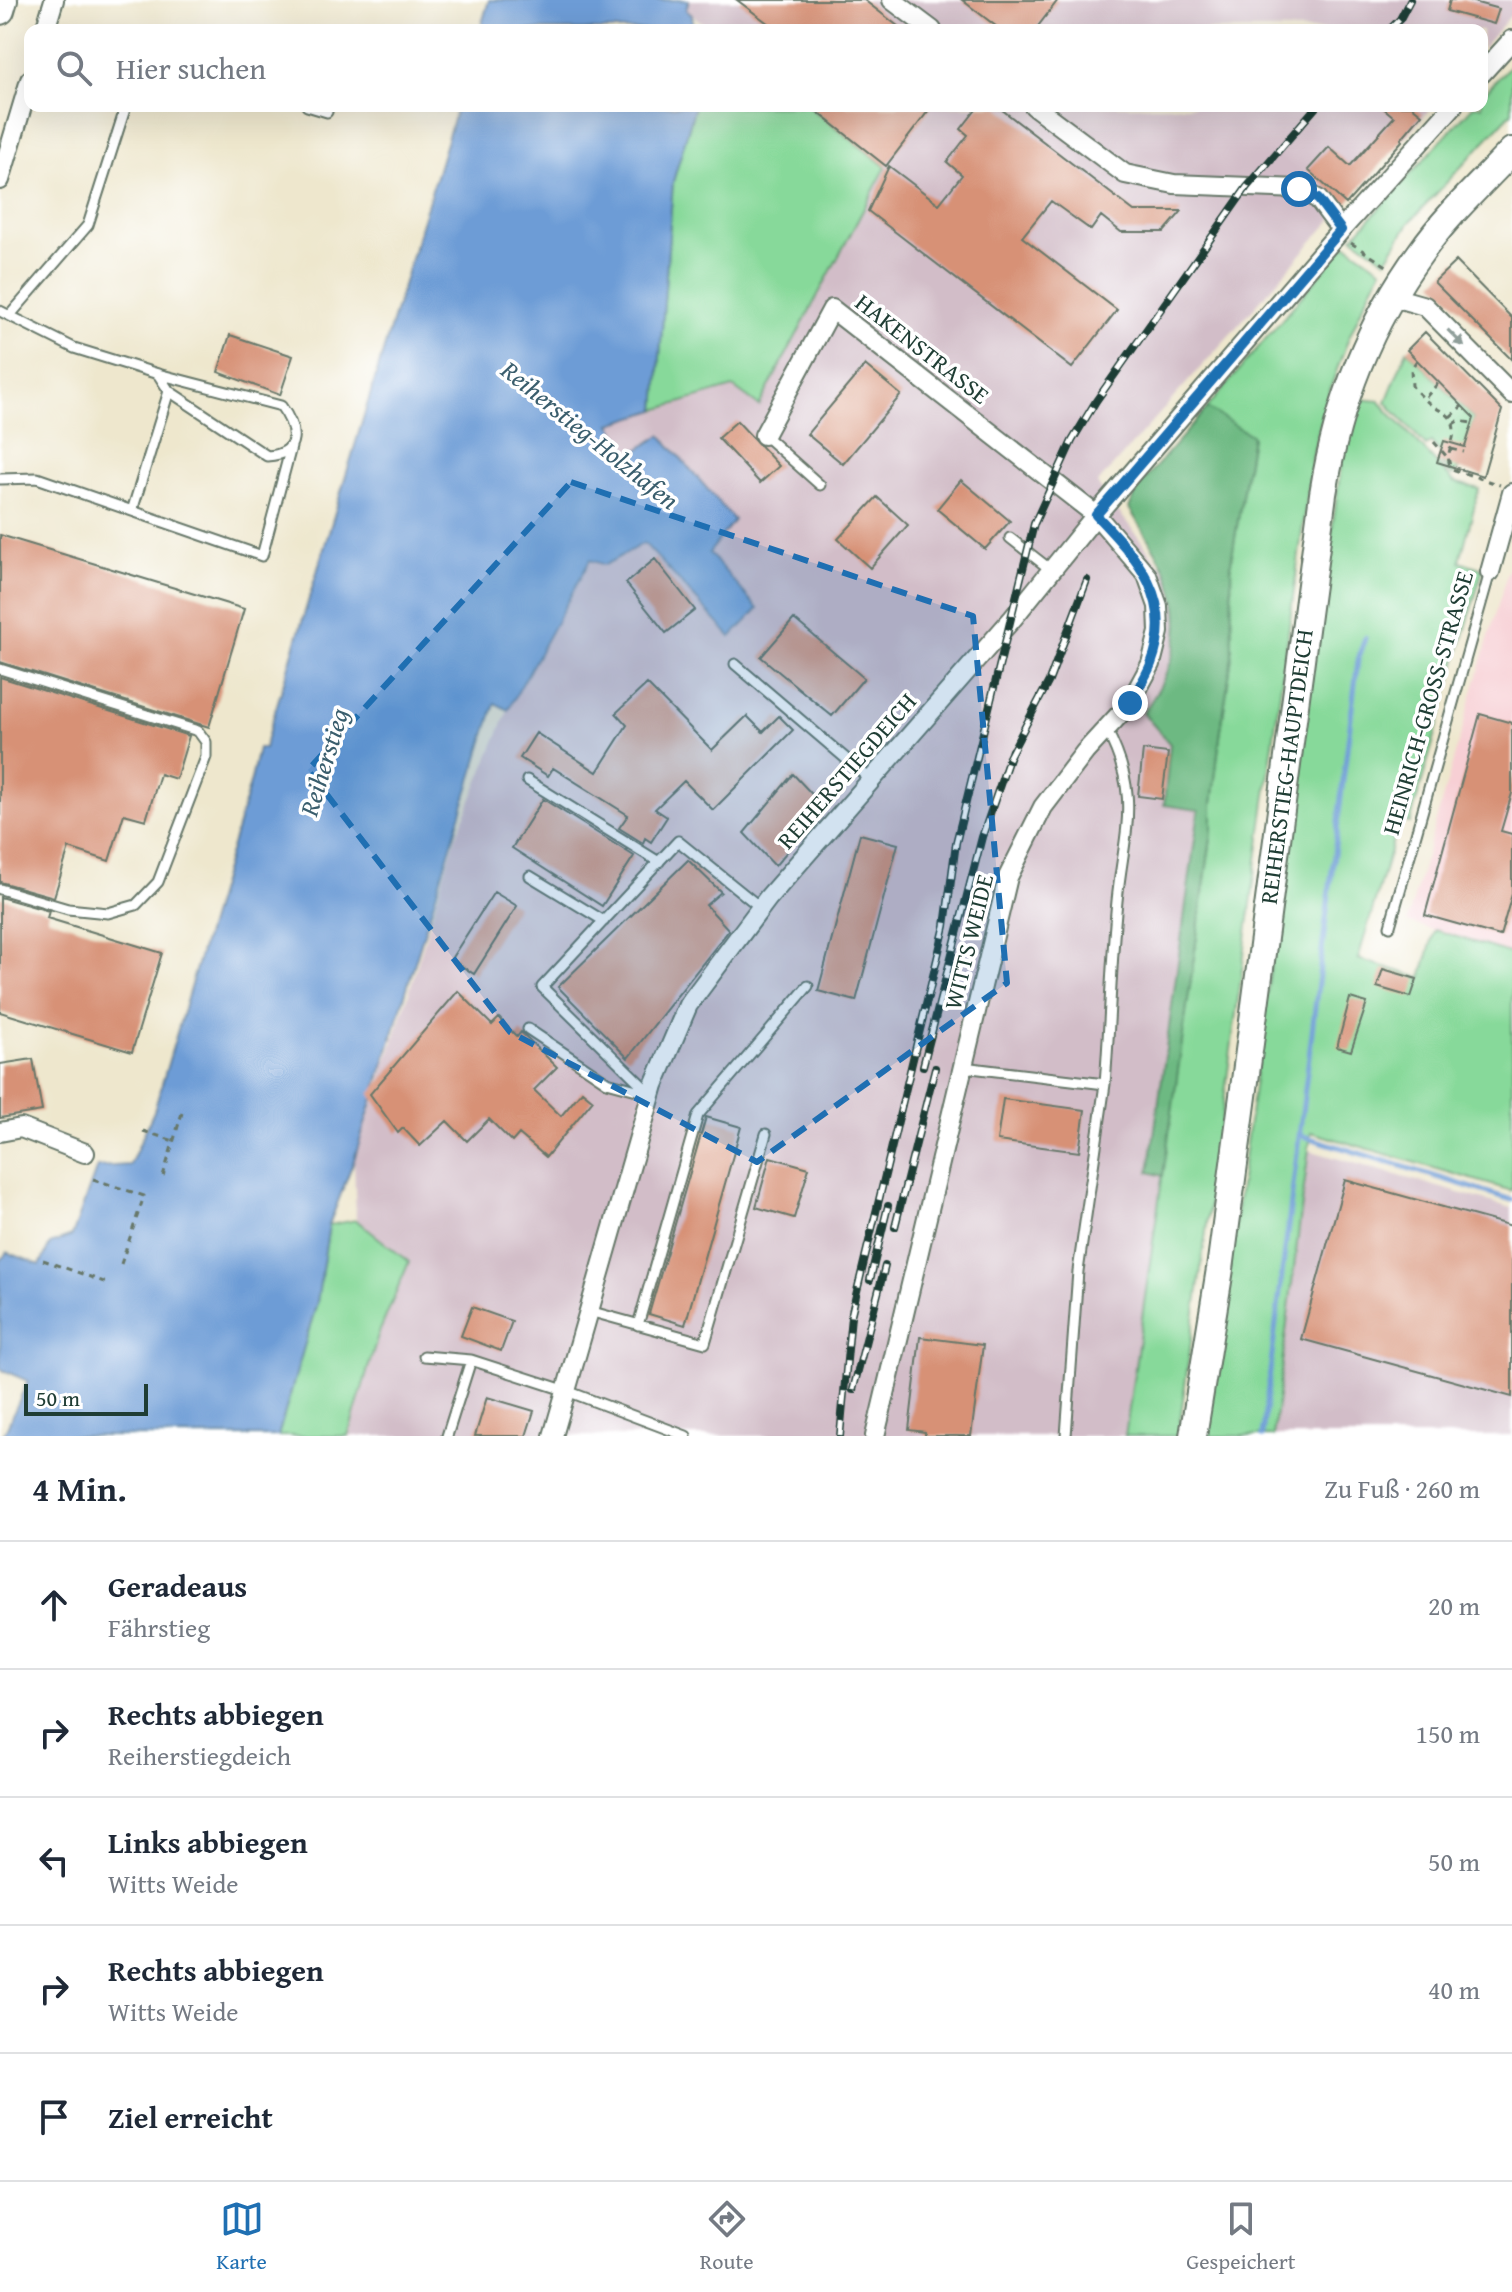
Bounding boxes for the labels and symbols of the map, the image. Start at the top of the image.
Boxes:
route start [1281,171,1317,207]
street label: HAKENSTRASSE [848,285,997,412]
one-way arrow [1446,328,1465,347]
water label: Reiherstieg-Holzhafen [492,350,688,519]
street label: HEINRICH-GROSS-STRASSE [1373,567,1482,839]
street label: REIHERSTIEG-HAUPTDEICH [1251,627,1322,906]
street label: REIHERSTIEGDEICH [769,685,925,857]
route end [1112,685,1148,721]
water label: Reiherstieg [288,703,358,822]
street label: WITTS WEIDE [935,871,1002,1013]
scale bar [24,1380,148,1416]

